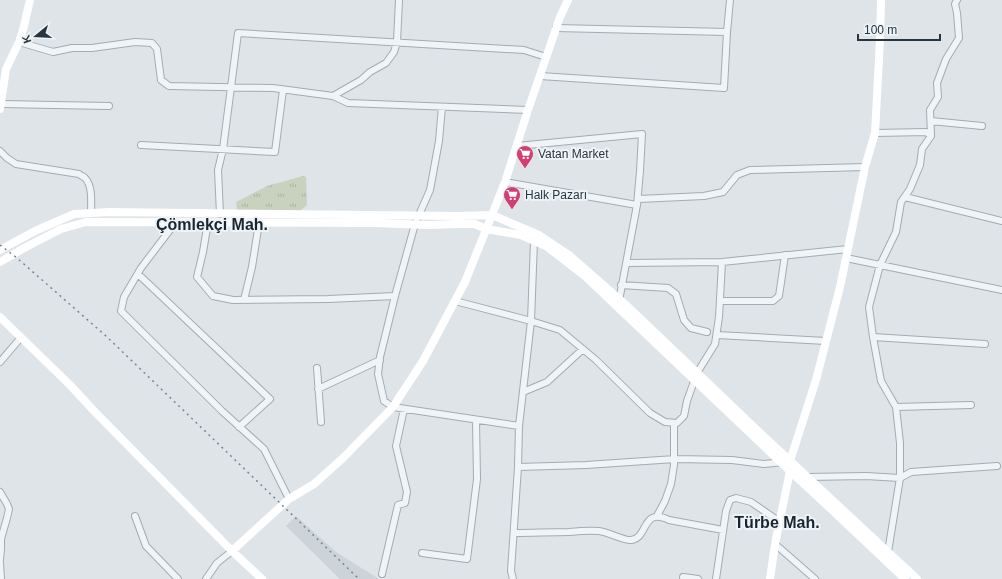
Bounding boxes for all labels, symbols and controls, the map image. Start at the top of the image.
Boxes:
north arrow [16,16,56,56]
scale bar [858,16,940,42]
text: 100 m [864,23,897,37]
text: K [20,33,33,45]
supermarket icon: Vatan Market [515,144,535,169]
place label: Vatan Market [538,147,609,161]
supermarket icon: Halk Pazarı [502,185,522,210]
place label: Halk Pazarı [525,188,587,202]
district label: Çömlekçi Mah. [156,216,268,233]
district label: Türbe Mah. [734,514,820,531]

